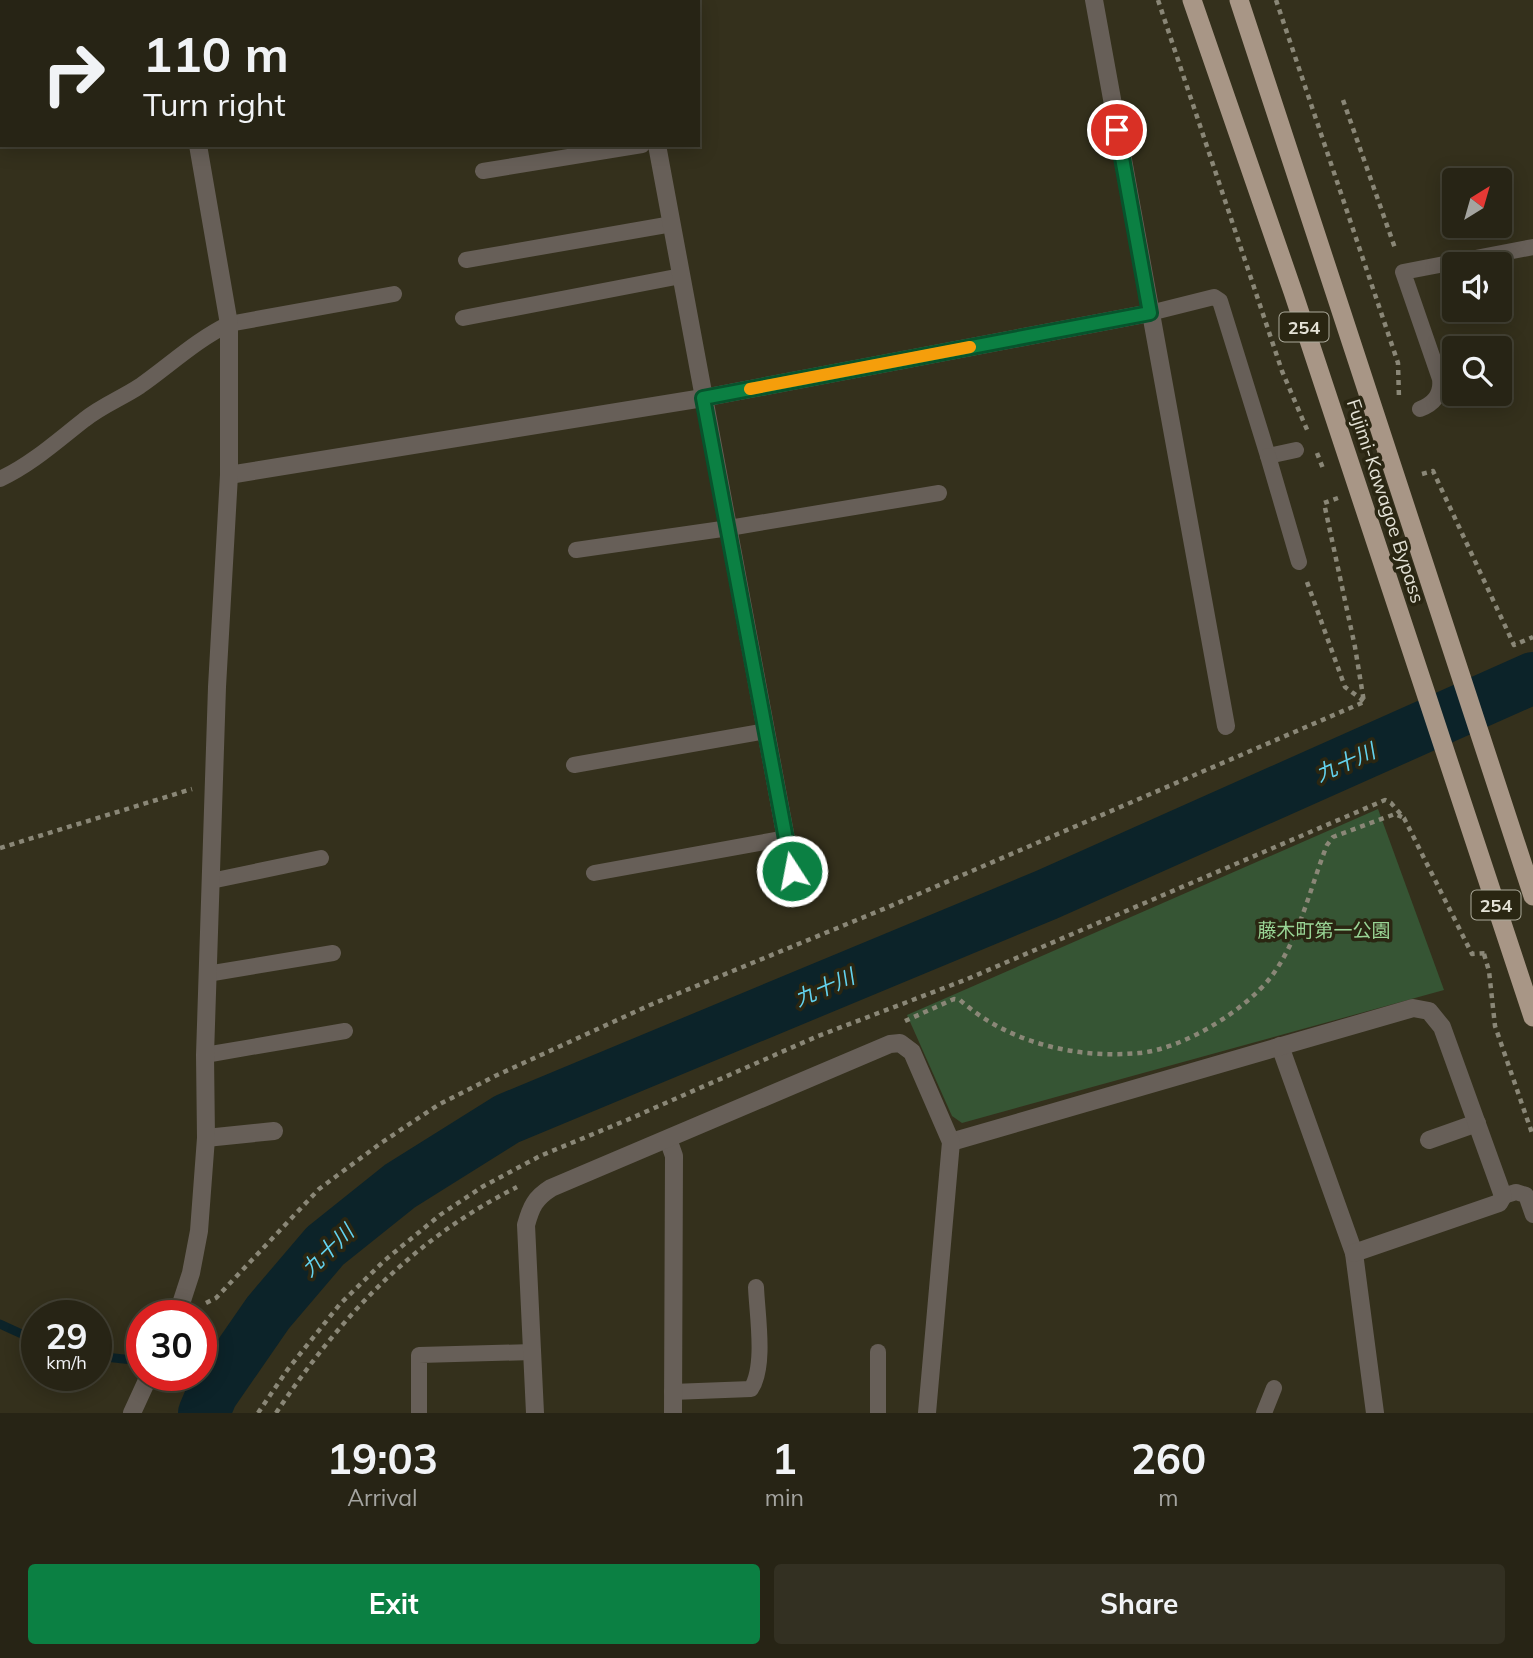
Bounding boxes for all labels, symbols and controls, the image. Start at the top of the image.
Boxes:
text: 110 m [143,23,289,84]
icon: right [28,28,119,119]
text: Turn right [143,84,286,124]
pin [1087,100,1147,160]
icon: arrive [1098,111,1136,149]
north arrow [1442,168,1512,238]
map controls [1442,168,1512,406]
button: sound [1442,252,1512,322]
road number: 254 [1280,312,1328,342]
button: search [1442,336,1512,406]
street label: Fujimi-Kawagoe Bypass [1342,396,1430,606]
water label: 九十川 [1311,736,1381,787]
position arrow [755,834,829,908]
road number: 254 [1472,890,1520,920]
park label: 藤木町第一公園 [1257,918,1391,942]
water label: 九十川 [790,962,860,1011]
water label: 九十川 [295,1217,360,1281]
speed limit sign: 30 [126,1300,217,1391]
text: 29 [45,1314,88,1358]
text: km/h [46,1351,87,1374]
text: 19:03 [327,1432,438,1485]
text: 1 [772,1432,797,1485]
text: 260 [1131,1432,1206,1485]
text: Arrival [347,1483,418,1512]
text: min [765,1483,804,1512]
text: m [1158,1483,1179,1512]
button: Exit [28,1564,760,1644]
button: Share [774,1564,1505,1644]

